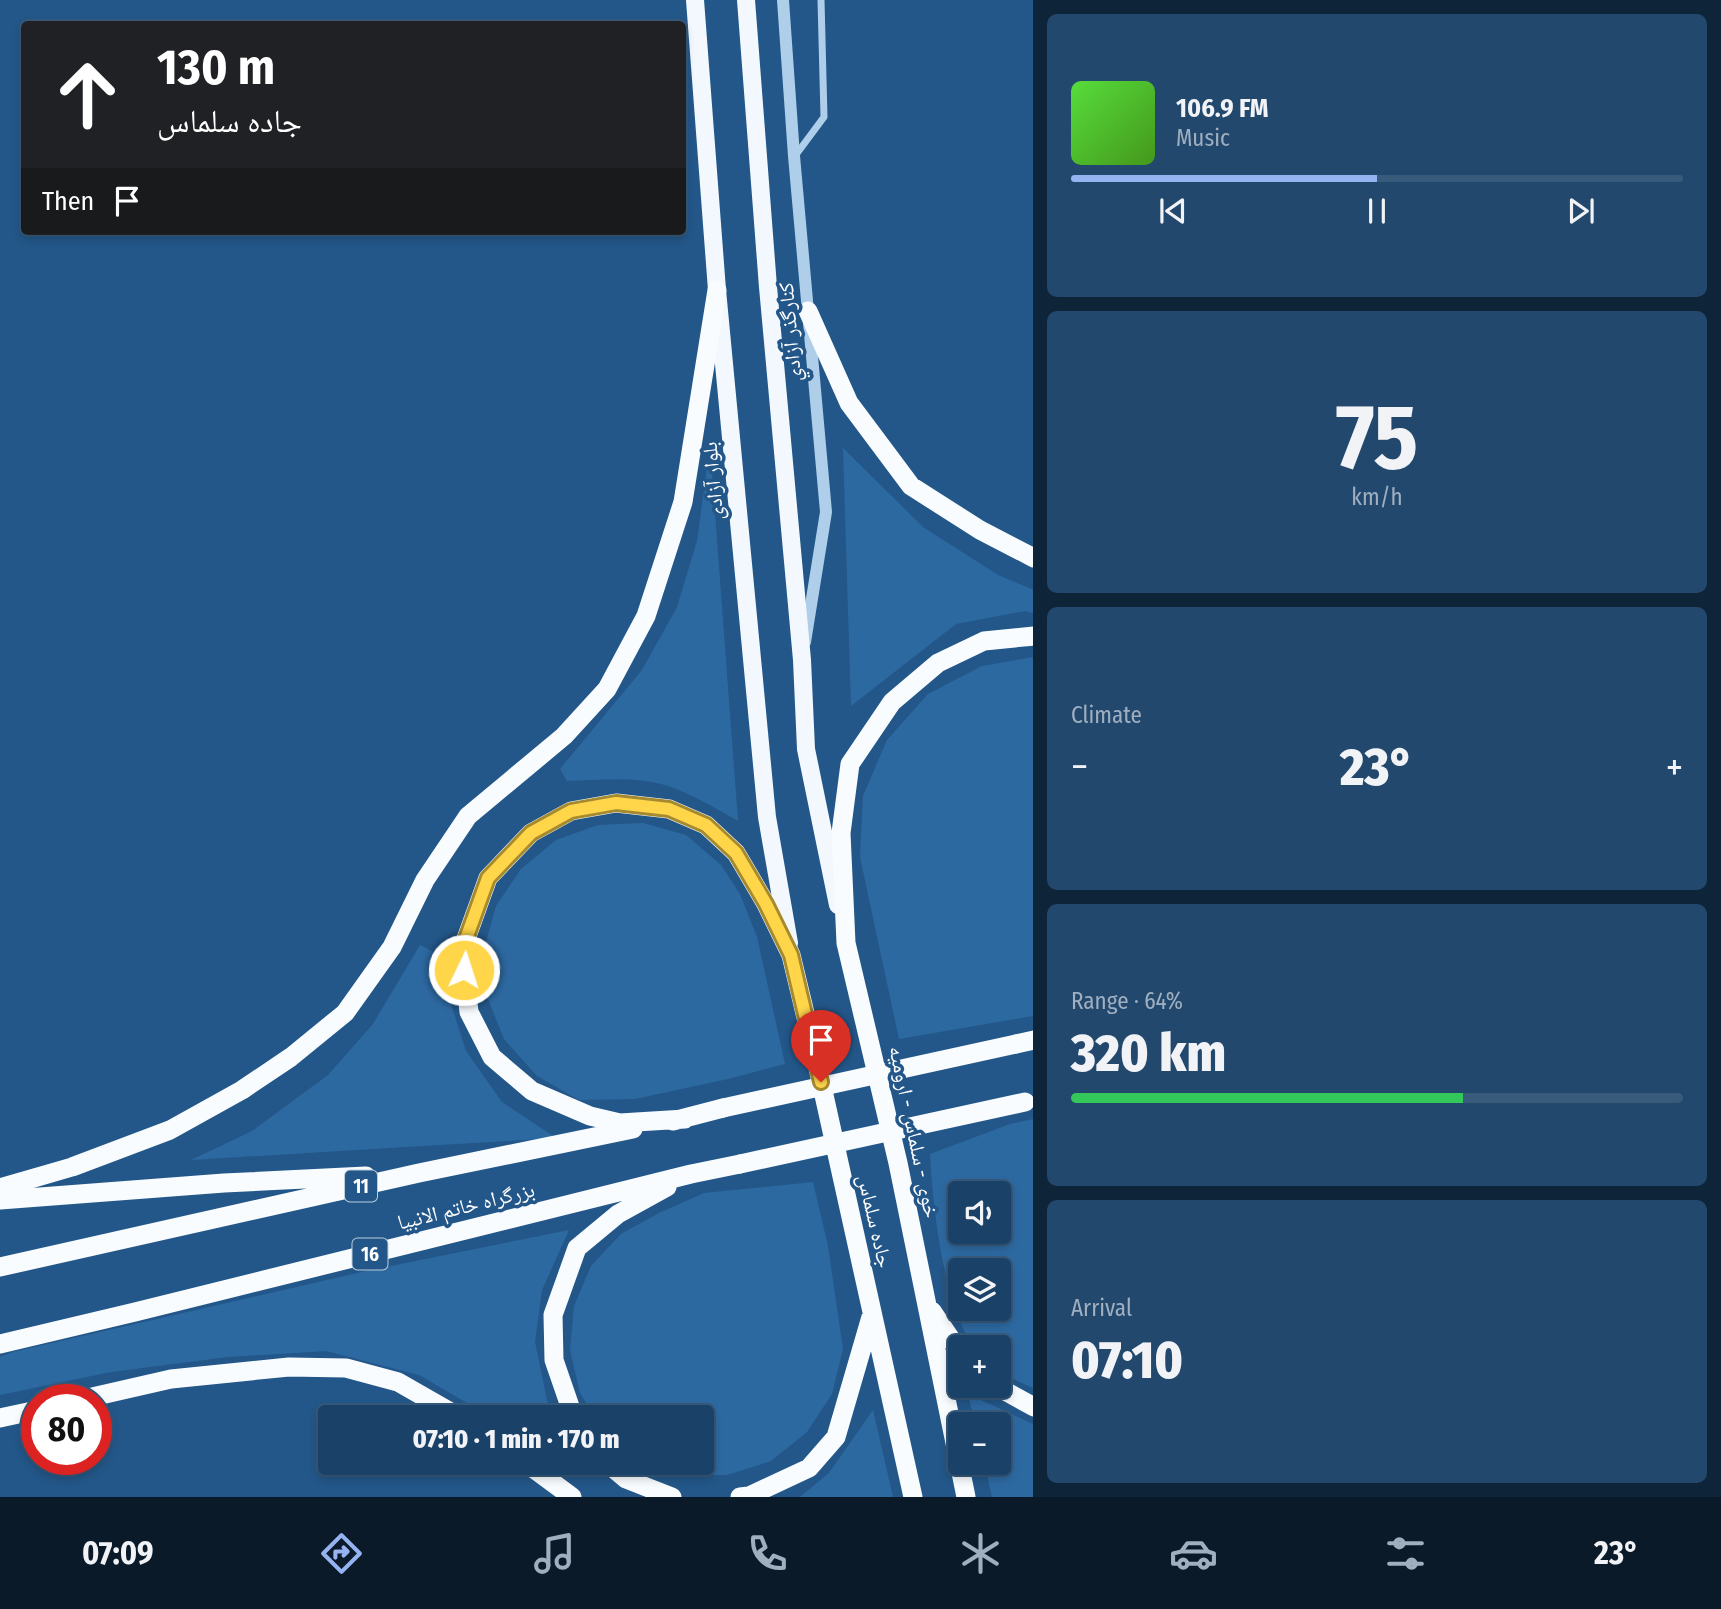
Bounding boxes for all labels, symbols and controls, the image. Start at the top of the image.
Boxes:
text: 130 m [157,38,275,97]
icon: ahead [42,49,133,140]
text: 106.9 FM [1176,93,1269,124]
text: جاده سلماس [157,102,302,140]
text: Music [1176,124,1230,152]
icon: arrive [108,182,146,220]
text: Then [42,186,94,217]
icon: previous [1154,192,1192,230]
icon: pause [1358,192,1396,230]
icon: next [1562,192,1600,230]
street label: کنارگذر آزادي [773,281,811,383]
text: 75 [1336,383,1418,492]
street label: بلوار آزادی [697,441,729,521]
text: km/h [1351,483,1403,511]
text: Climate [1071,701,1142,729]
text: 23° [1340,736,1414,799]
text: − [1071,744,1088,790]
text: + [1666,744,1683,790]
position arrow [427,933,501,1007]
text: Range · 64% [1071,987,1183,1015]
pin [791,1010,851,1082]
icon: arrive [802,1021,840,1059]
text: 320 km [1071,1022,1226,1085]
street label: خوی - سلماس - ارومیه [883,1044,945,1220]
road number: 11 [345,1170,377,1202]
street label: جاده سلماس [852,1172,898,1270]
street label: بزرگراه خاتم الانبیا [395,1176,538,1237]
map controls [948,1181,1011,1475]
button: sound [948,1181,1011,1244]
road number: 16 [352,1238,388,1270]
button: layers [948,1258,1011,1321]
text: Arrival [1071,1294,1132,1322]
text: 07:10 [1071,1329,1183,1392]
button: + [948,1335,1011,1398]
speed limit sign: 80 [21,1384,112,1475]
button: − [948,1412,1011,1475]
text: 07:10 · 1 min · 170 m [412,1424,620,1455]
icon: directions [317,1529,366,1578]
icon: music [530,1529,579,1578]
icon: phone [743,1529,792,1578]
icon: climate [956,1529,1005,1578]
icon: car [1169,1529,1218,1578]
icon: filters [1381,1529,1430,1578]
text: 07:09 [82,1534,154,1572]
text: 23° [1594,1534,1639,1572]

